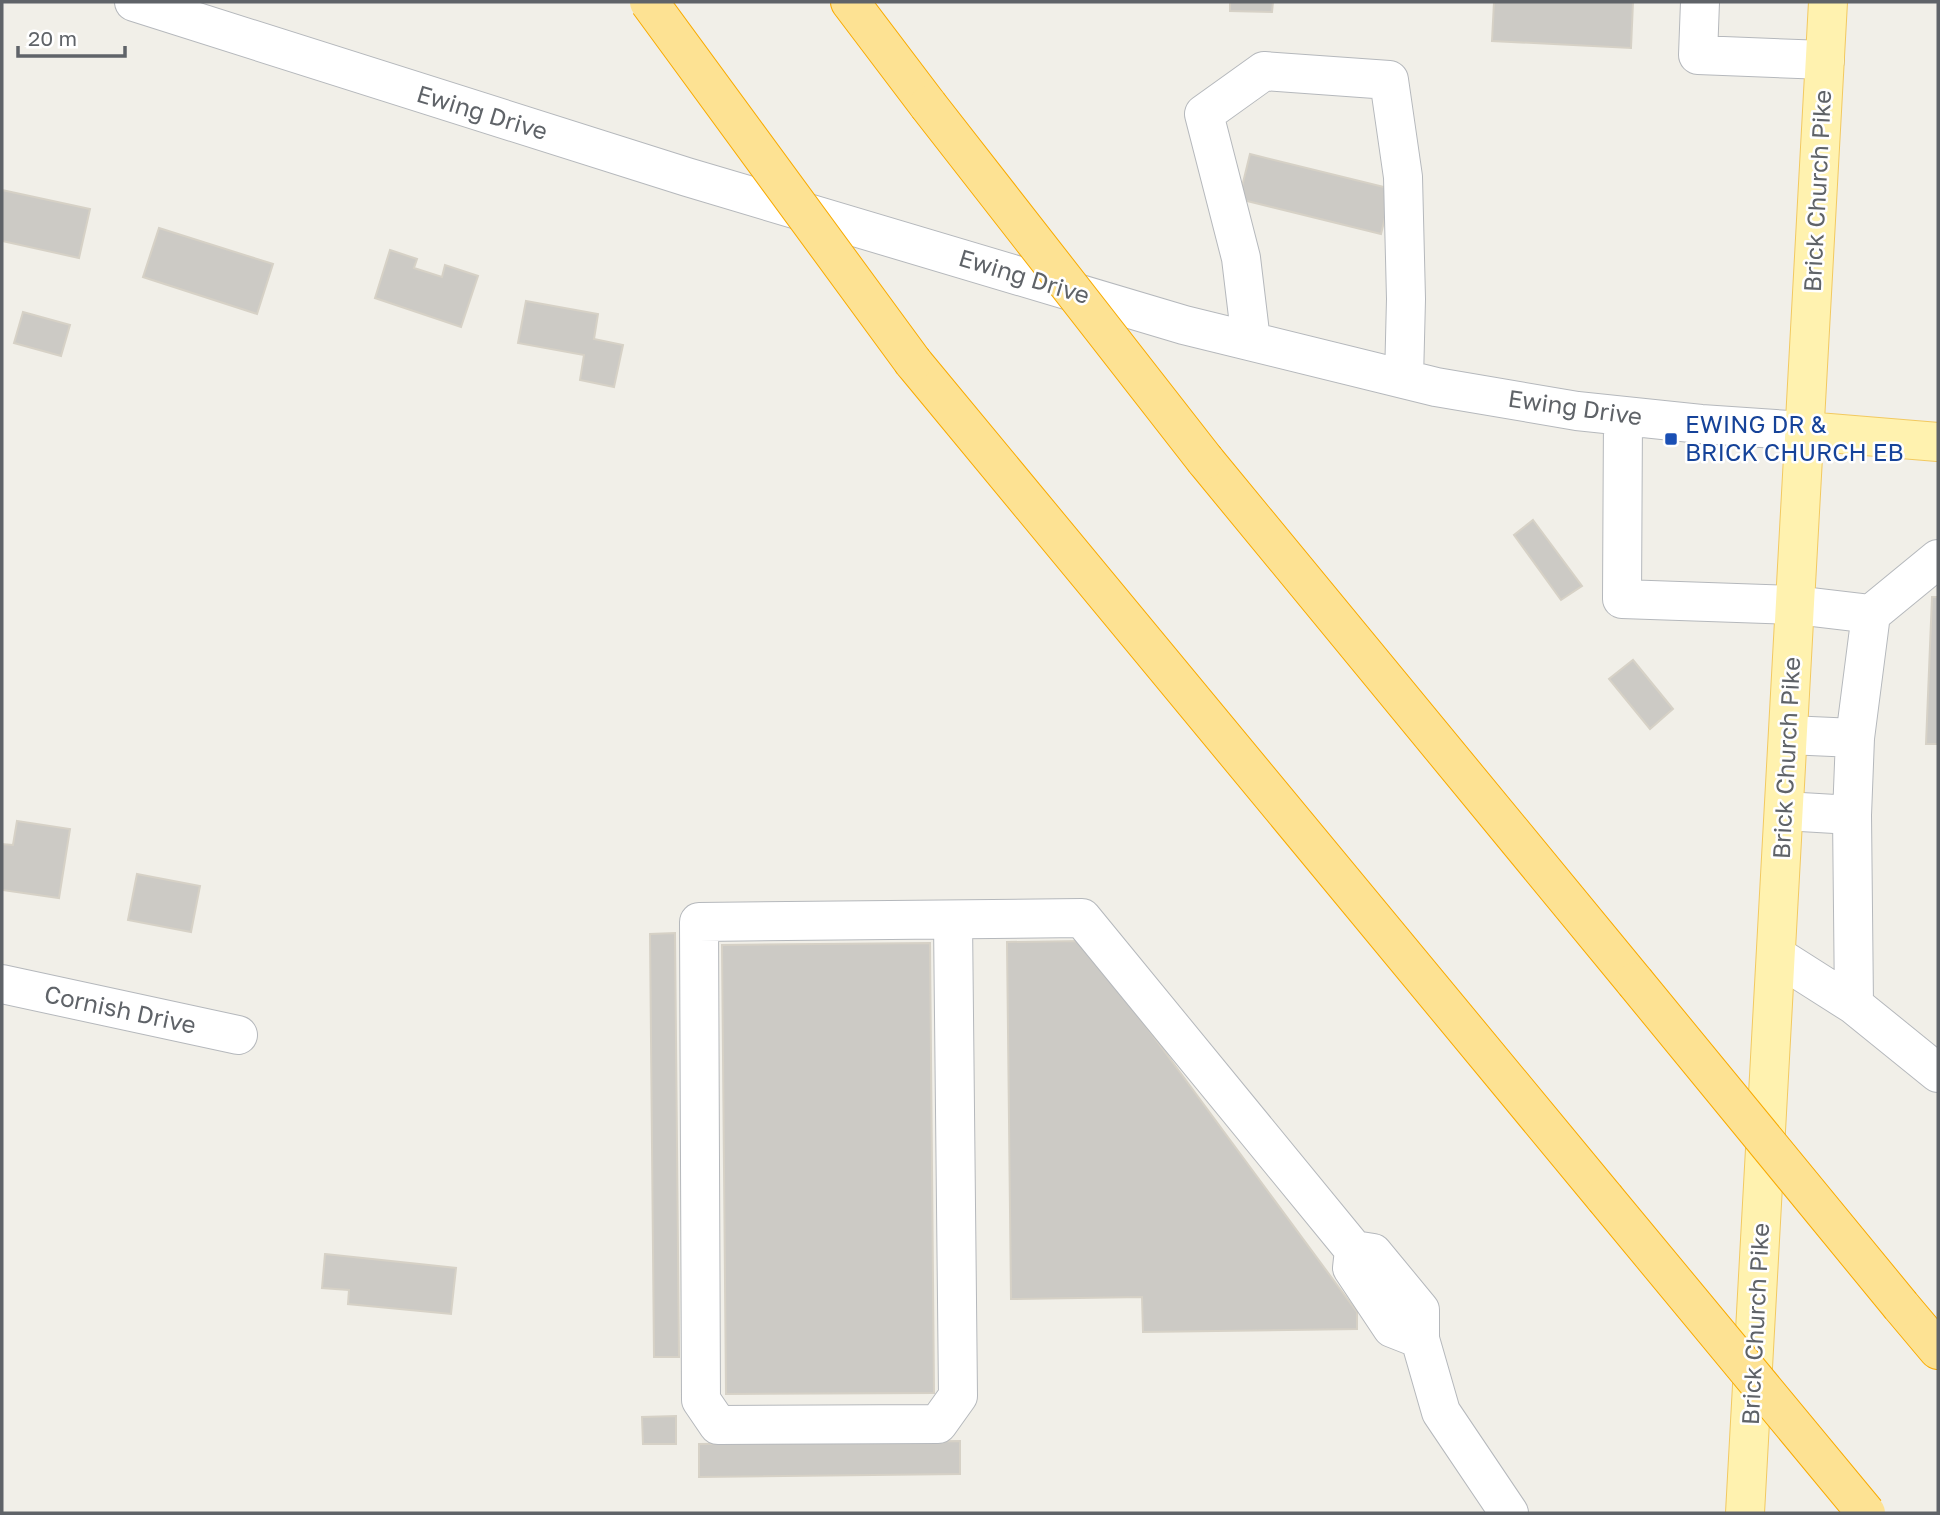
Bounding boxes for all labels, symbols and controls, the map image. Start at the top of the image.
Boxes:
scale bar [18,14,124,58]
text: 20 m [28,25,77,51]
street label: Ewing Drive [414,78,551,145]
street label: Brick Church Pike [1797,89,1836,293]
street label: Ewing Drive [956,242,1093,309]
street label: Ewing Drive [1506,383,1644,430]
place label: EWING DR & BRICK CHURCH EB [1685,409,1904,466]
marker: EWING DR & BRICK CHURCH EB [1663,431,1679,447]
street label: Brick Church Pike [1766,656,1805,860]
street label: Cornish Drive [42,978,199,1039]
street label: Brick Church Pike [1735,1222,1774,1426]

